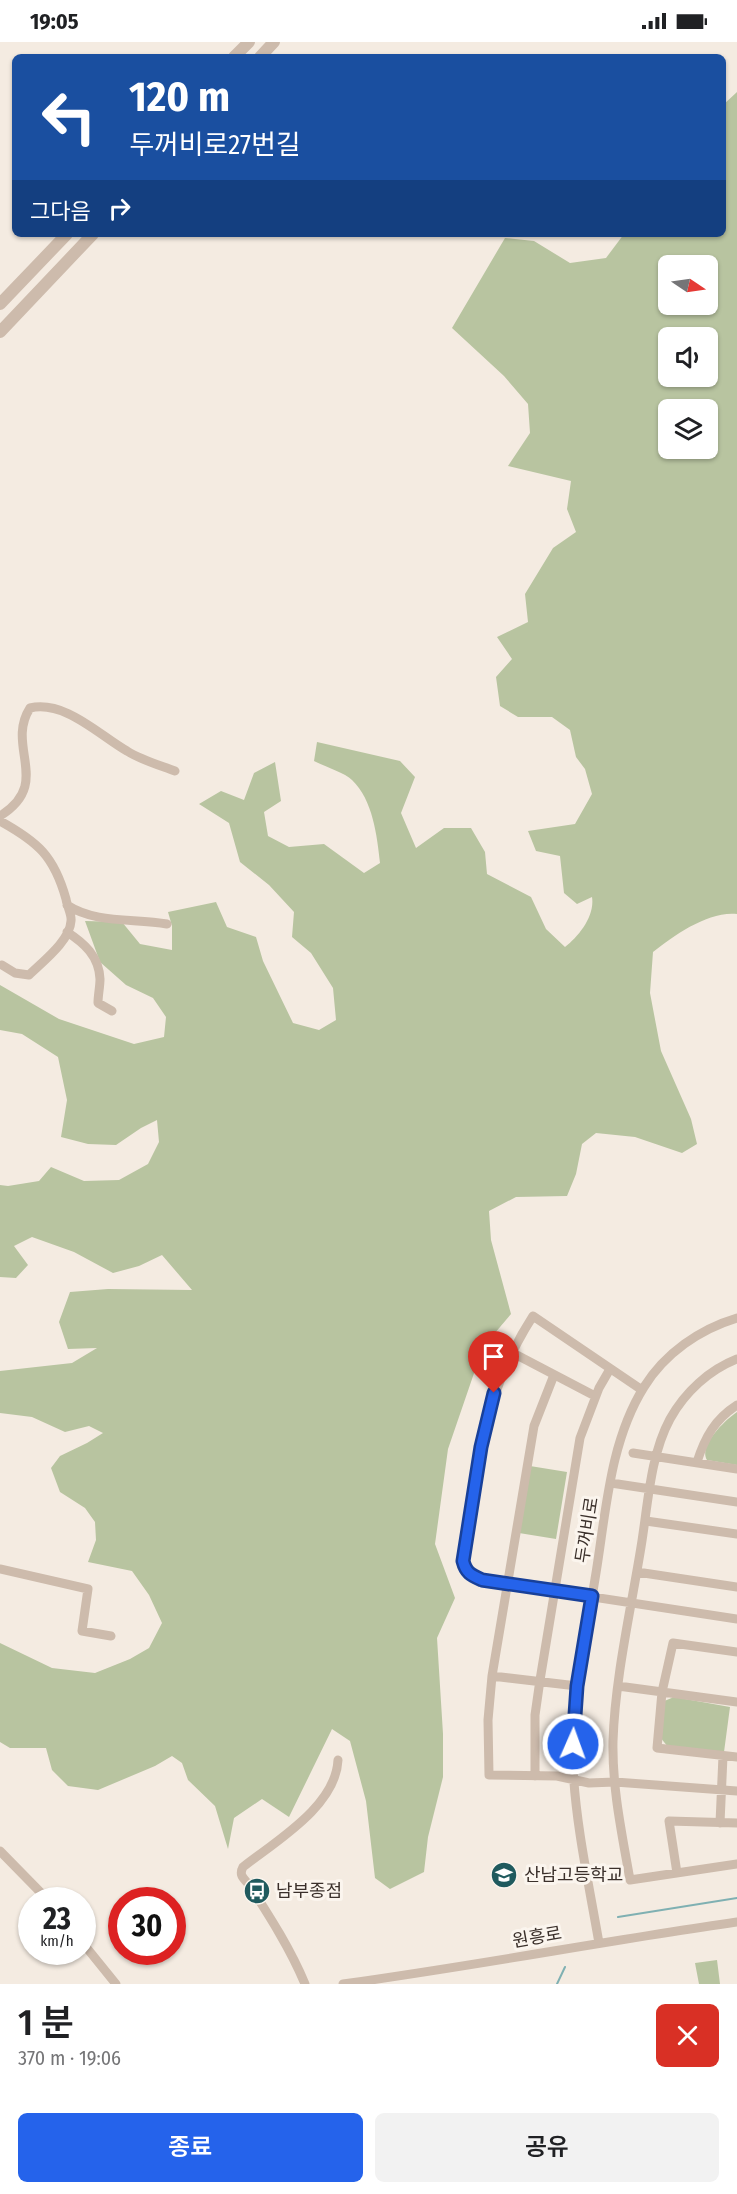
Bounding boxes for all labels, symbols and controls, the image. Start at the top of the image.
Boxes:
text: 19:05 [30,8,79,35]
text: 120 m [129,72,230,122]
icon: left [30,78,108,156]
text: 두꺼비로27번길 [129,129,301,161]
icon: right [103,192,136,225]
text: 그다음 [30,198,91,225]
north arrow [658,255,718,315]
map controls [658,255,718,459]
button: sound [658,327,718,387]
button: layers [658,399,718,459]
pin [468,1331,519,1393]
icon: arrive [477,1340,510,1373]
street label: 두꺼비로 [571,1496,603,1564]
position arrow [541,1712,605,1776]
school or university icon: 산남고등학교 [489,1860,519,1890]
place label: 산남고등학교 [524,1864,623,1886]
bus stop icon: 남부종점 [242,1876,272,1906]
place label: 남부종점 [276,1880,342,1902]
speed limit sign: 30 [108,1887,186,1965]
text: 23 [43,1901,71,1937]
street label: 원흥로 [511,1922,563,1952]
text: km/h [40,1932,74,1950]
text: 1 분 [18,2001,74,2045]
button: close [656,2004,719,2067]
text: 370 m · 19:06 [18,2046,121,2070]
button: 종료 [18,2113,363,2182]
button: 공유 [375,2113,719,2182]

